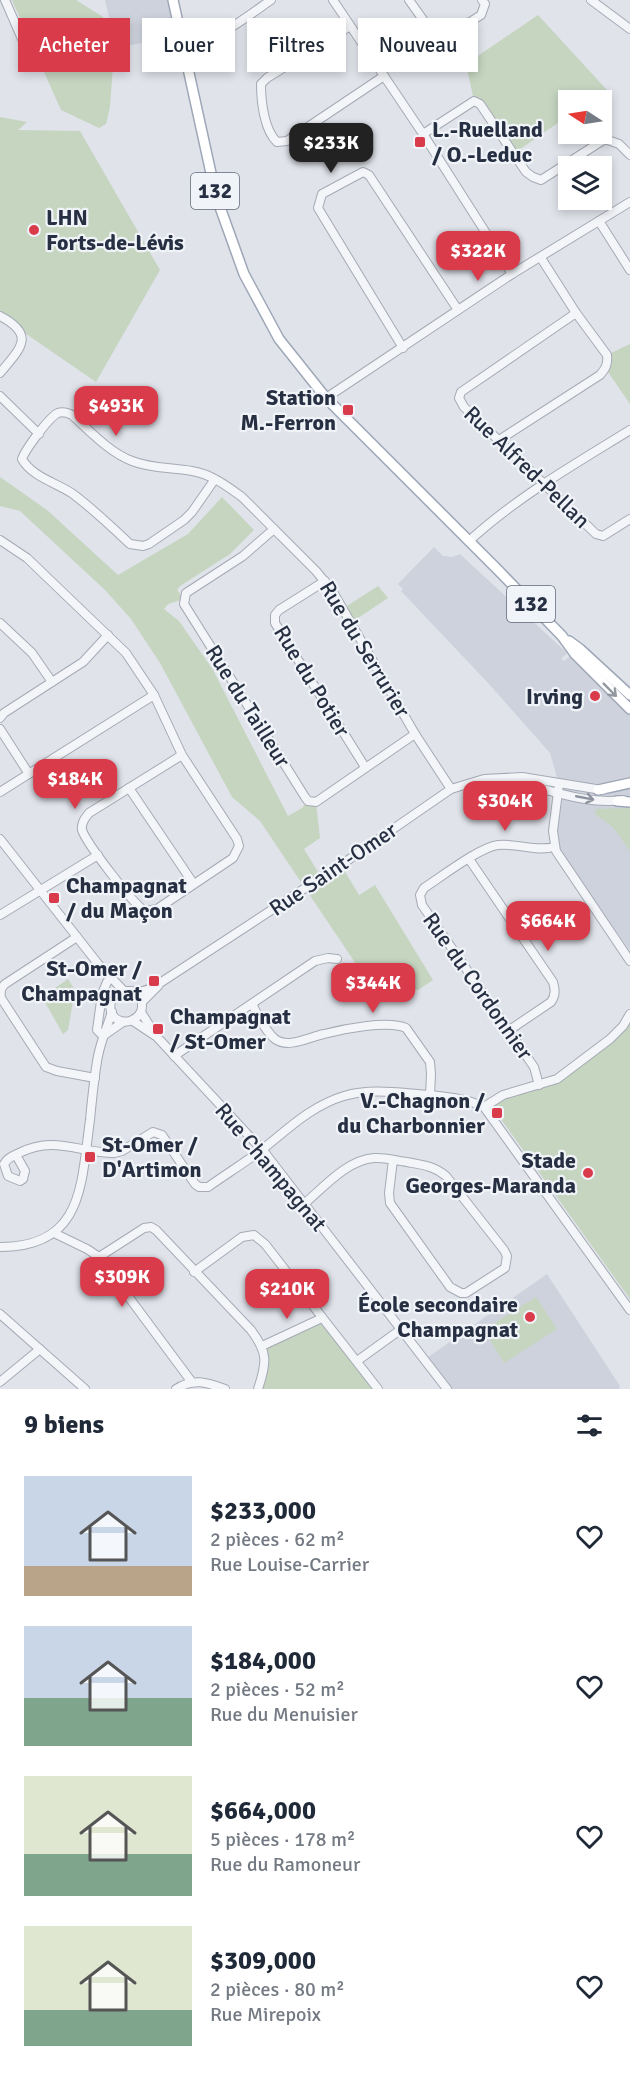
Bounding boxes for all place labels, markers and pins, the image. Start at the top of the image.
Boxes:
place label: L.-Ruelland / O.-Leduc [432,116,543,168]
pin: $233K [289,123,373,174]
marker: L.-Ruelland / O.-Leduc [413,135,427,149]
place label: LHN Forts-de-Lévis [46,204,184,256]
marker: LHN Forts-de-Lévis [27,223,41,237]
pin: $322K [436,231,520,282]
place label: Station M.-Ferron [240,384,336,436]
pin: $493K [74,386,158,437]
marker: Station M.-Ferron [341,403,355,417]
place label: Irving [526,683,583,710]
marker: Irving [588,689,602,703]
pin: $184K [33,759,117,810]
pin: $304K [463,781,547,832]
place label: Champagnat / du Maçon [66,872,187,924]
marker: Champagnat / du Maçon [47,891,61,905]
pin: $664K [506,901,590,952]
place label: St-Omer / Champagnat [21,955,142,1007]
pin: $344K [331,963,415,1014]
marker: St-Omer / Champagnat [147,974,161,988]
place label: Champagnat / St-Omer [170,1003,291,1055]
marker: Champagnat / St-Omer [151,1022,165,1036]
place label: V.-Chagnon / du Charbonnier [337,1087,485,1139]
marker: V.-Chagnon / du Charbonnier [490,1106,504,1120]
place label: St-Omer / D'Artimon [102,1131,201,1183]
place label: Stade Georges-Maranda [405,1147,576,1199]
marker: St-Omer / D'Artimon [83,1150,97,1164]
marker: Stade Georges-Maranda [581,1166,595,1180]
pin: $309K [80,1257,164,1308]
pin: $210K [245,1269,329,1320]
place label: École secondaire Champagnat [358,1291,518,1343]
marker: École secondaire Champagnat [523,1310,537,1324]

